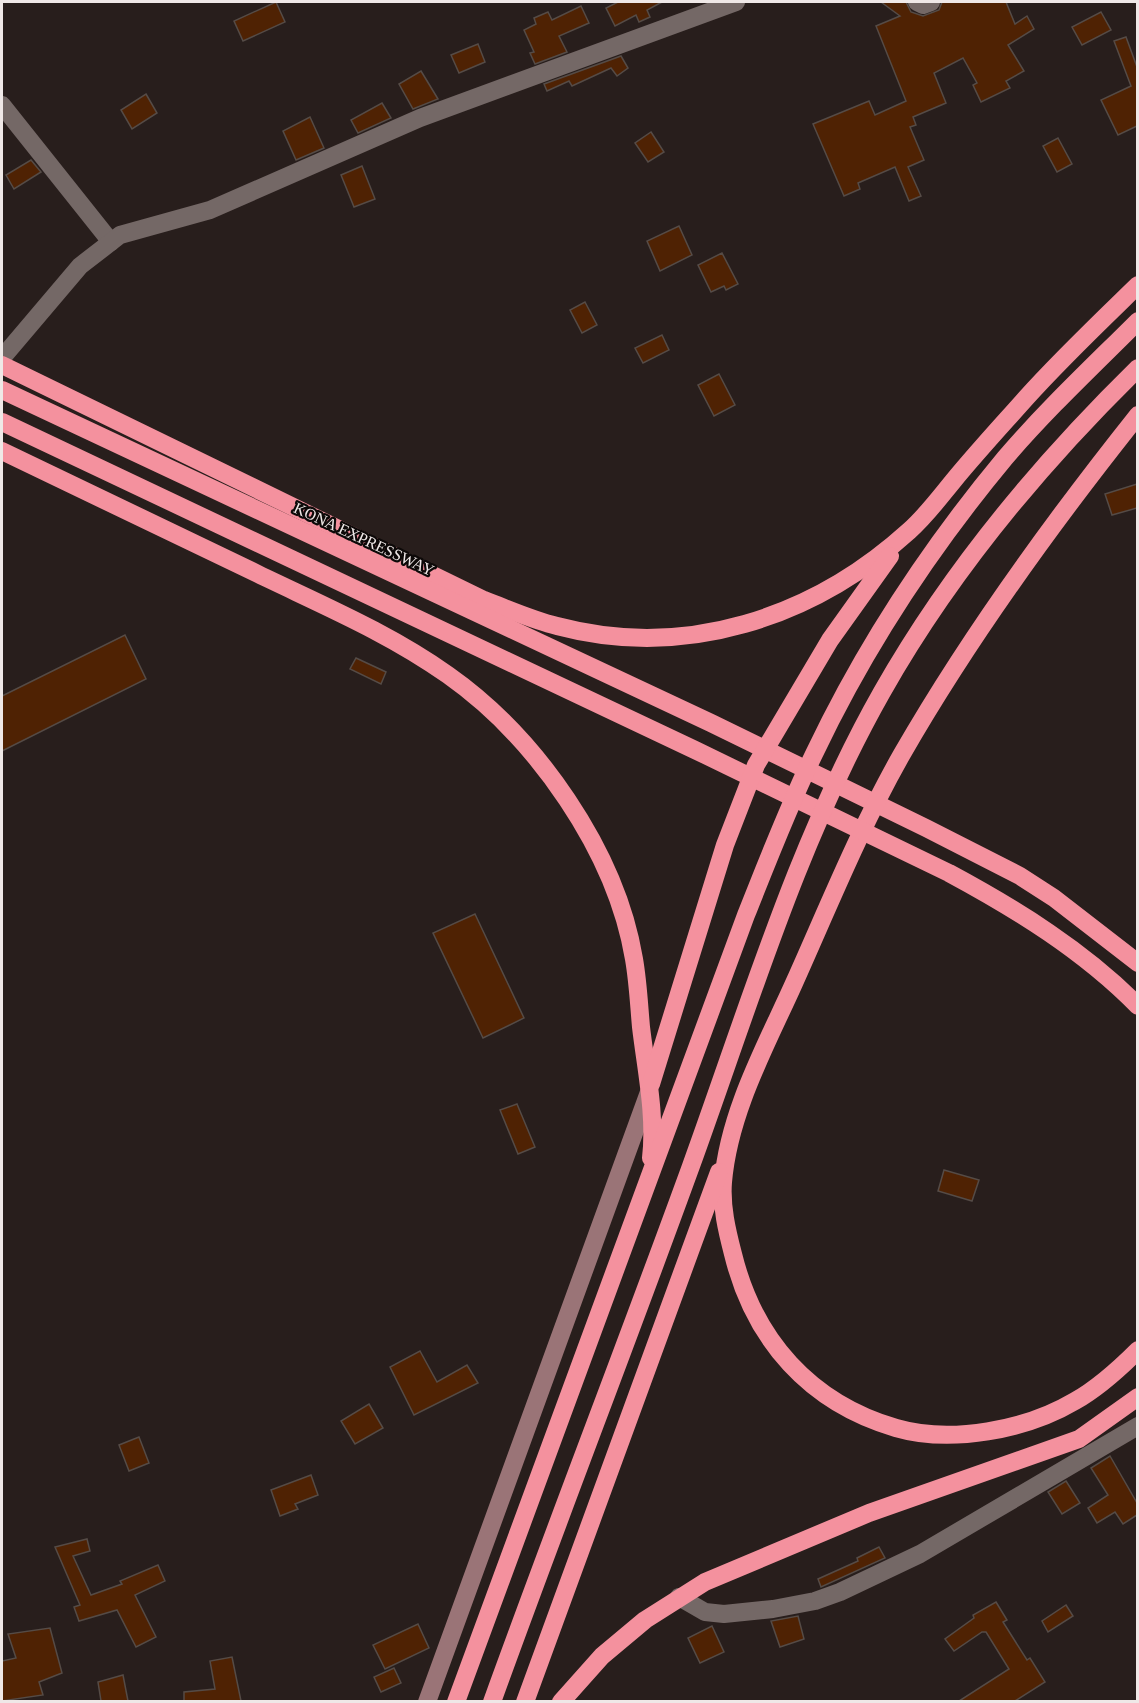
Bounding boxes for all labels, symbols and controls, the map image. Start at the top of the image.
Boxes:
street label: KONA EXPRESSWAY [291,499,437,579]

